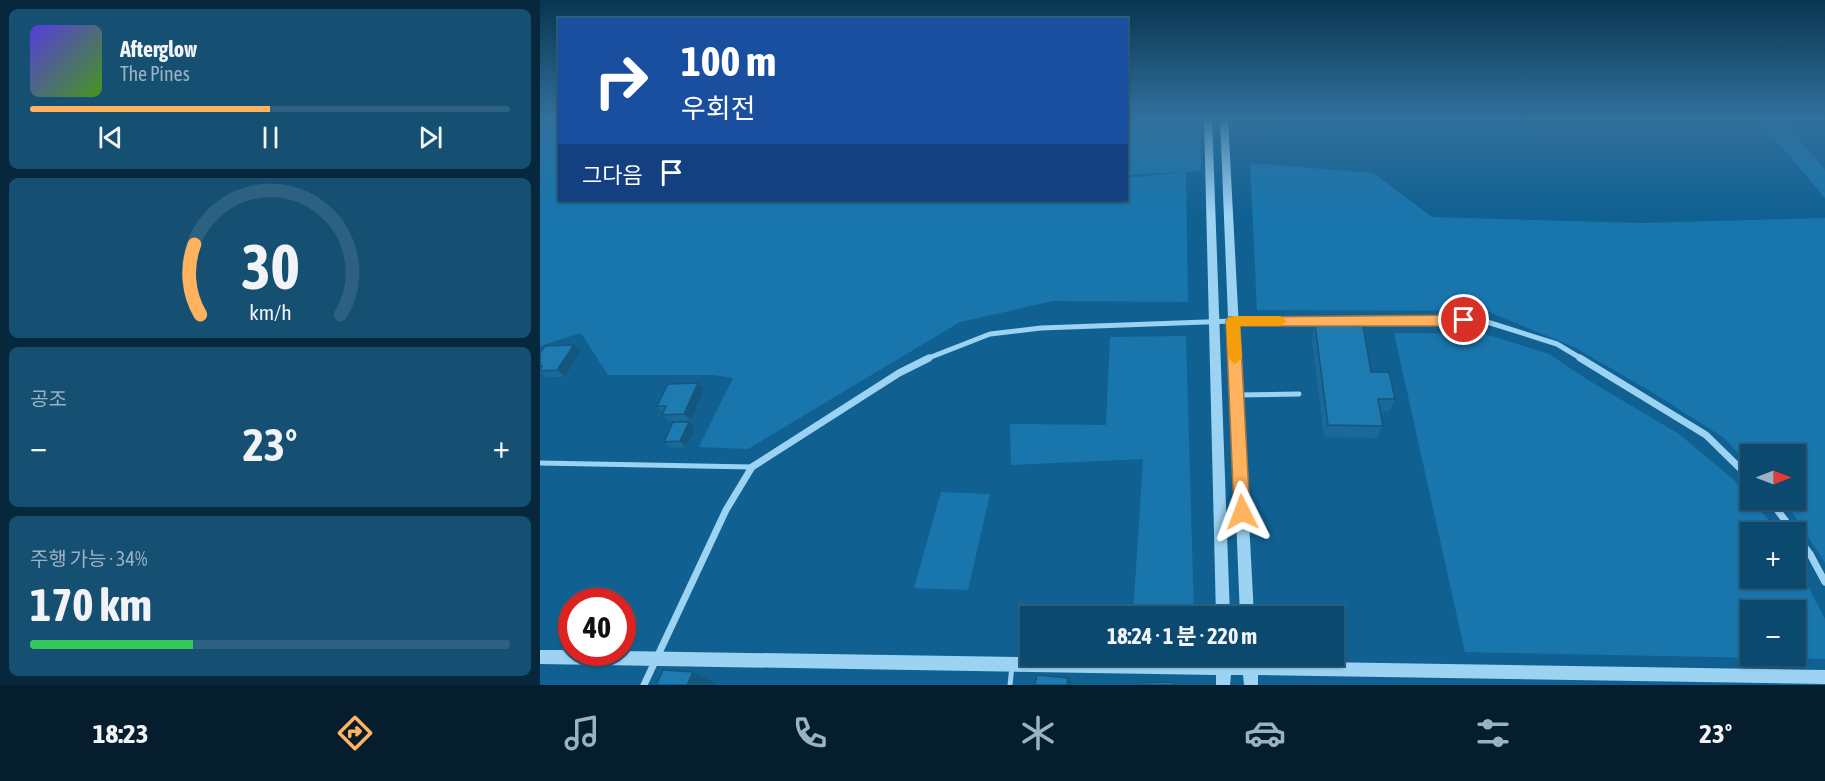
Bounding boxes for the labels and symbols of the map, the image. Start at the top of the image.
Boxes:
pin [1438,294,1489,345]
north arrow [1740,444,1806,510]
position arrow [1210,480,1274,544]
speed limit sign: 40 [558,588,636,666]

